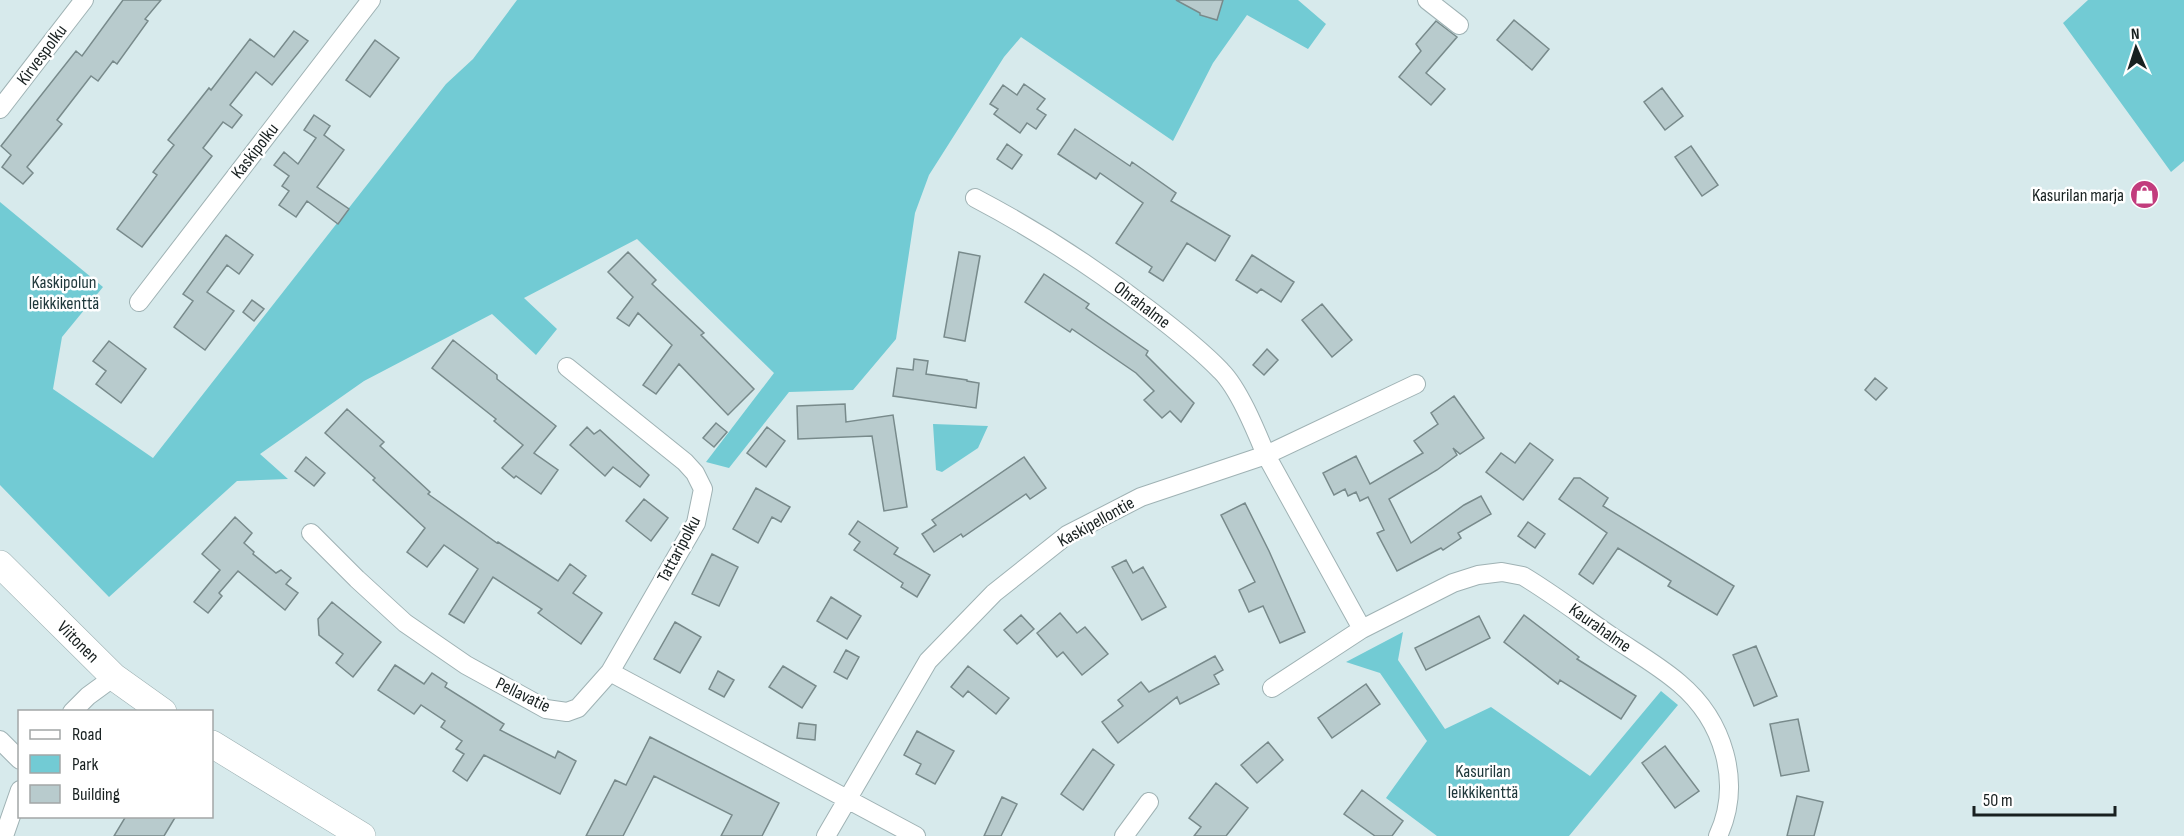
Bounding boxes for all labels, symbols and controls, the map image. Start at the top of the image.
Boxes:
north arrow [2106,18,2166,78]
street label: Kirvespolku [13,21,71,89]
text: N [2131,25,2140,44]
street label: Kaskipolku [227,119,283,183]
shop icon: Kasurilan marja [2129,179,2161,211]
place label: Kasurilan marja [2032,185,2124,206]
park label: Kaskipolun leikkikenttä [29,272,99,314]
street label: Ohrahalme [1110,277,1174,333]
street label: Kaskipellontie [1054,492,1138,552]
street label: Tattaripolku [653,512,705,586]
street label: Kaurahalme [1565,599,1635,657]
street label: Viitonen [53,617,103,667]
street label: Pellavatie [492,673,554,717]
legend [18,710,213,818]
text: Road [72,724,102,745]
text: Park [72,754,98,775]
park label: Kasurilan leikkikenttä [1448,761,1518,803]
scale bar [1974,779,2115,817]
text: Building [72,784,120,805]
text: 50 m [1983,790,2013,811]

